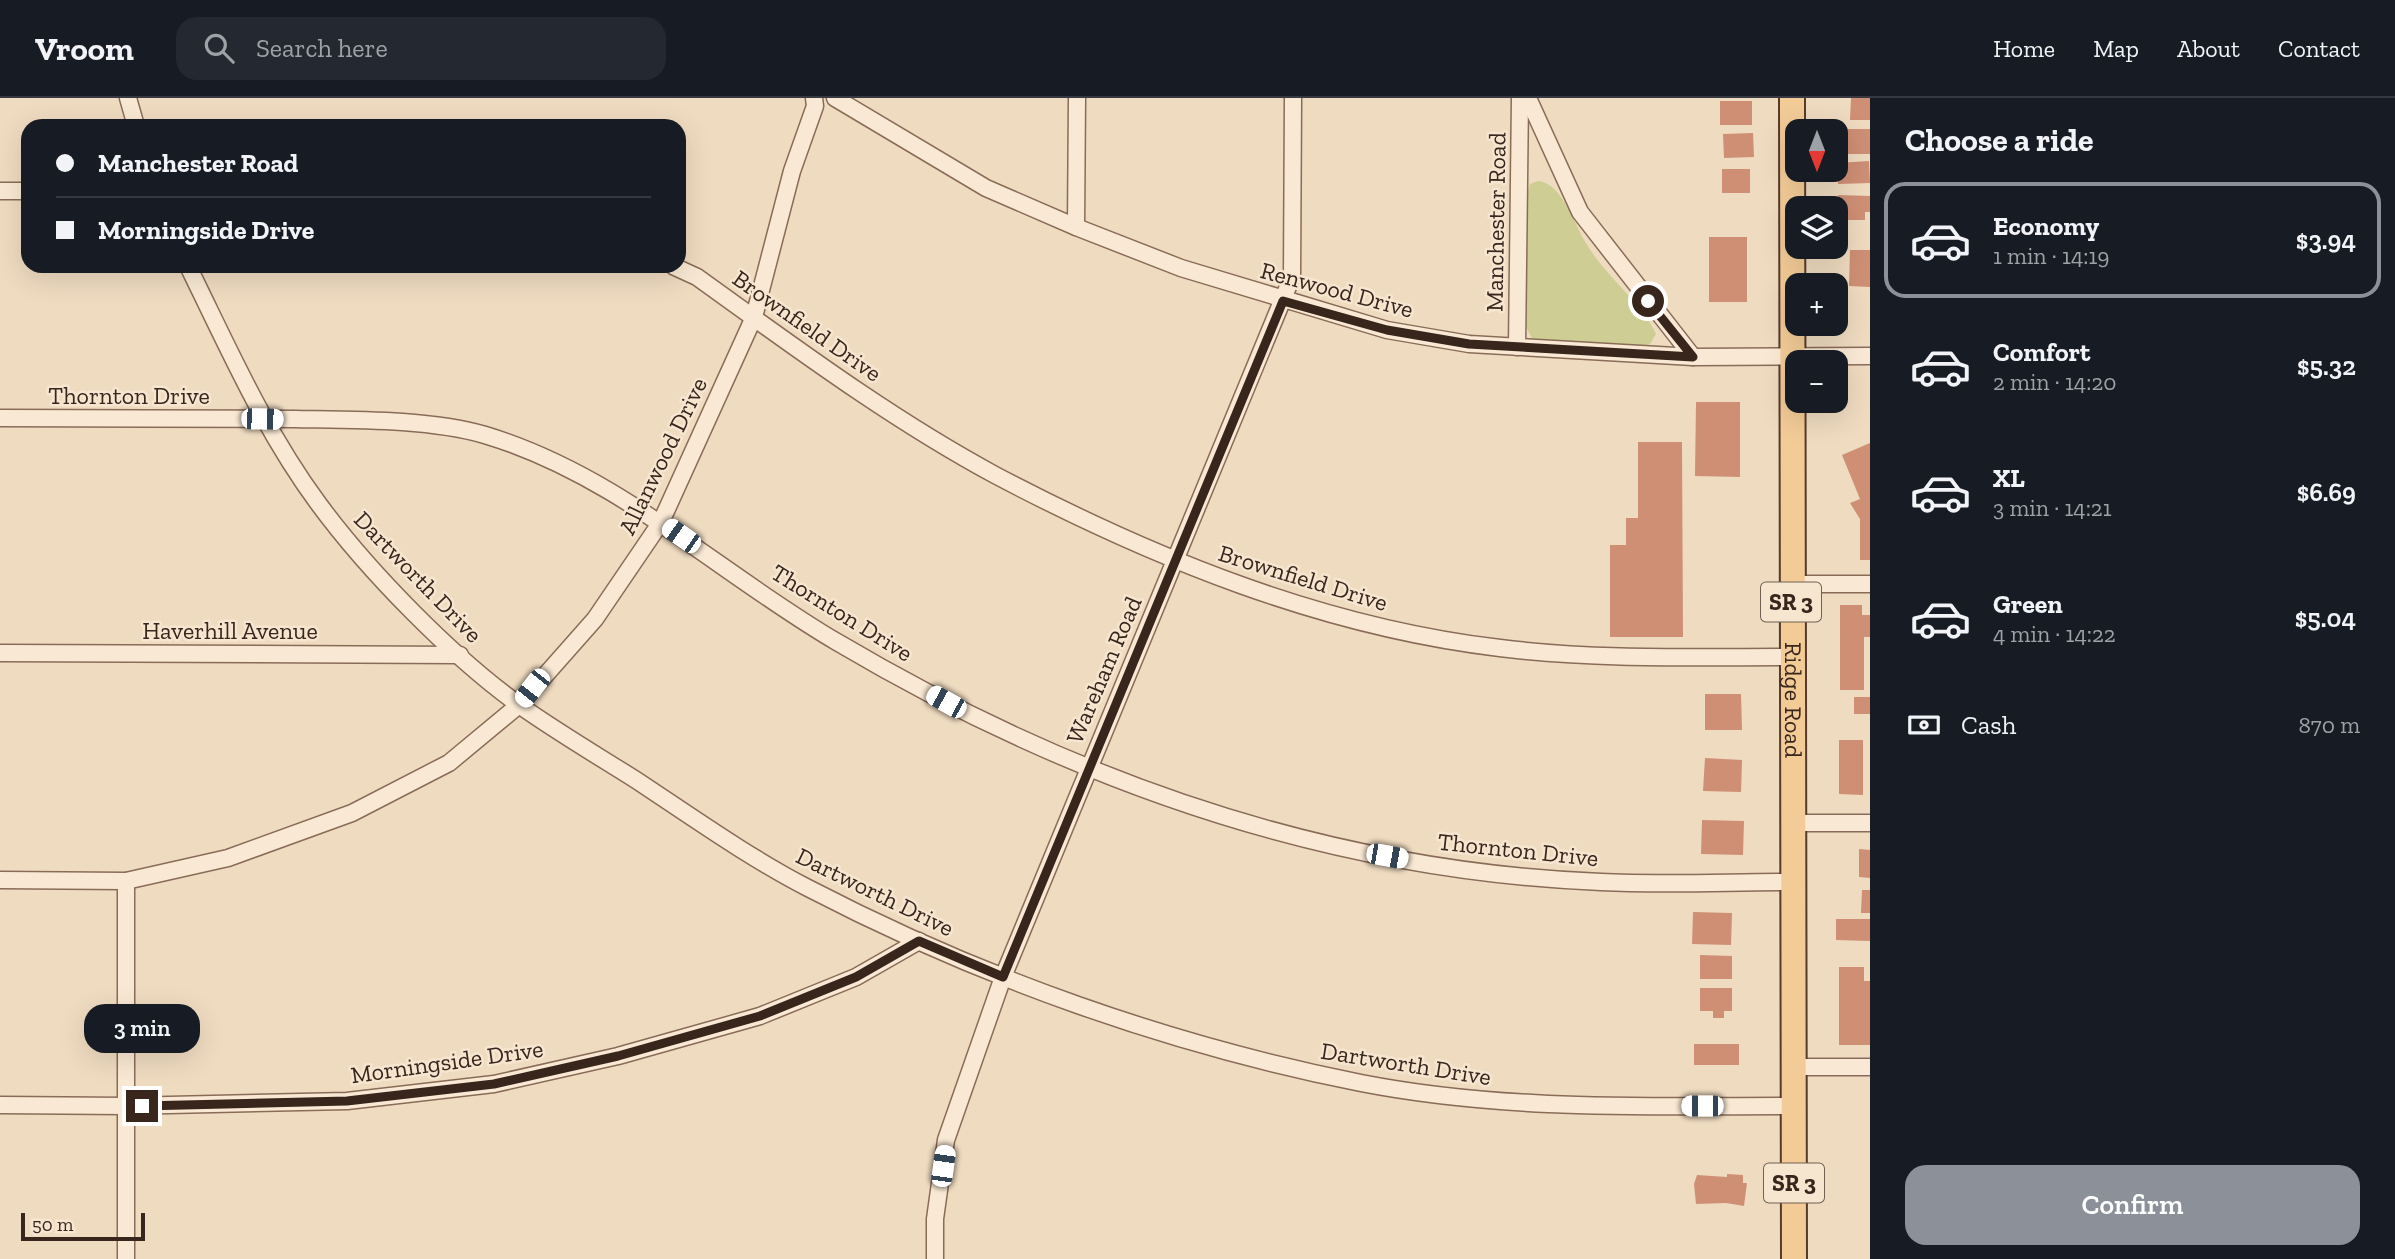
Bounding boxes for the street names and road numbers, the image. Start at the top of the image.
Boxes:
street label: Manchester Road [1479,132,1512,312]
street label: Renwood Drive [1258,255,1417,324]
street label: Brownfield Drive [727,263,887,388]
street label: Allanwood Drive [612,373,713,539]
street label: Thornton Drive [48,381,210,410]
street label: Dartworth Drive [348,505,489,649]
street label: Brownfield Drive [1215,538,1391,617]
street label: Thornton Drive [766,558,918,668]
road number: SR 3 [1761,582,1821,622]
street label: Wareham Road [1059,592,1148,748]
street label: Haverhill Avenue [142,616,318,645]
street label: Ridge Road [1779,642,1808,758]
street label: Thornton Drive [1436,827,1600,872]
street label: Dartworth Drive [792,841,959,942]
street label: Morningside Drive [349,1034,545,1089]
street label: Dartworth Drive [1319,1036,1493,1091]
road number: SR 3 [1764,1164,1824,1202]

